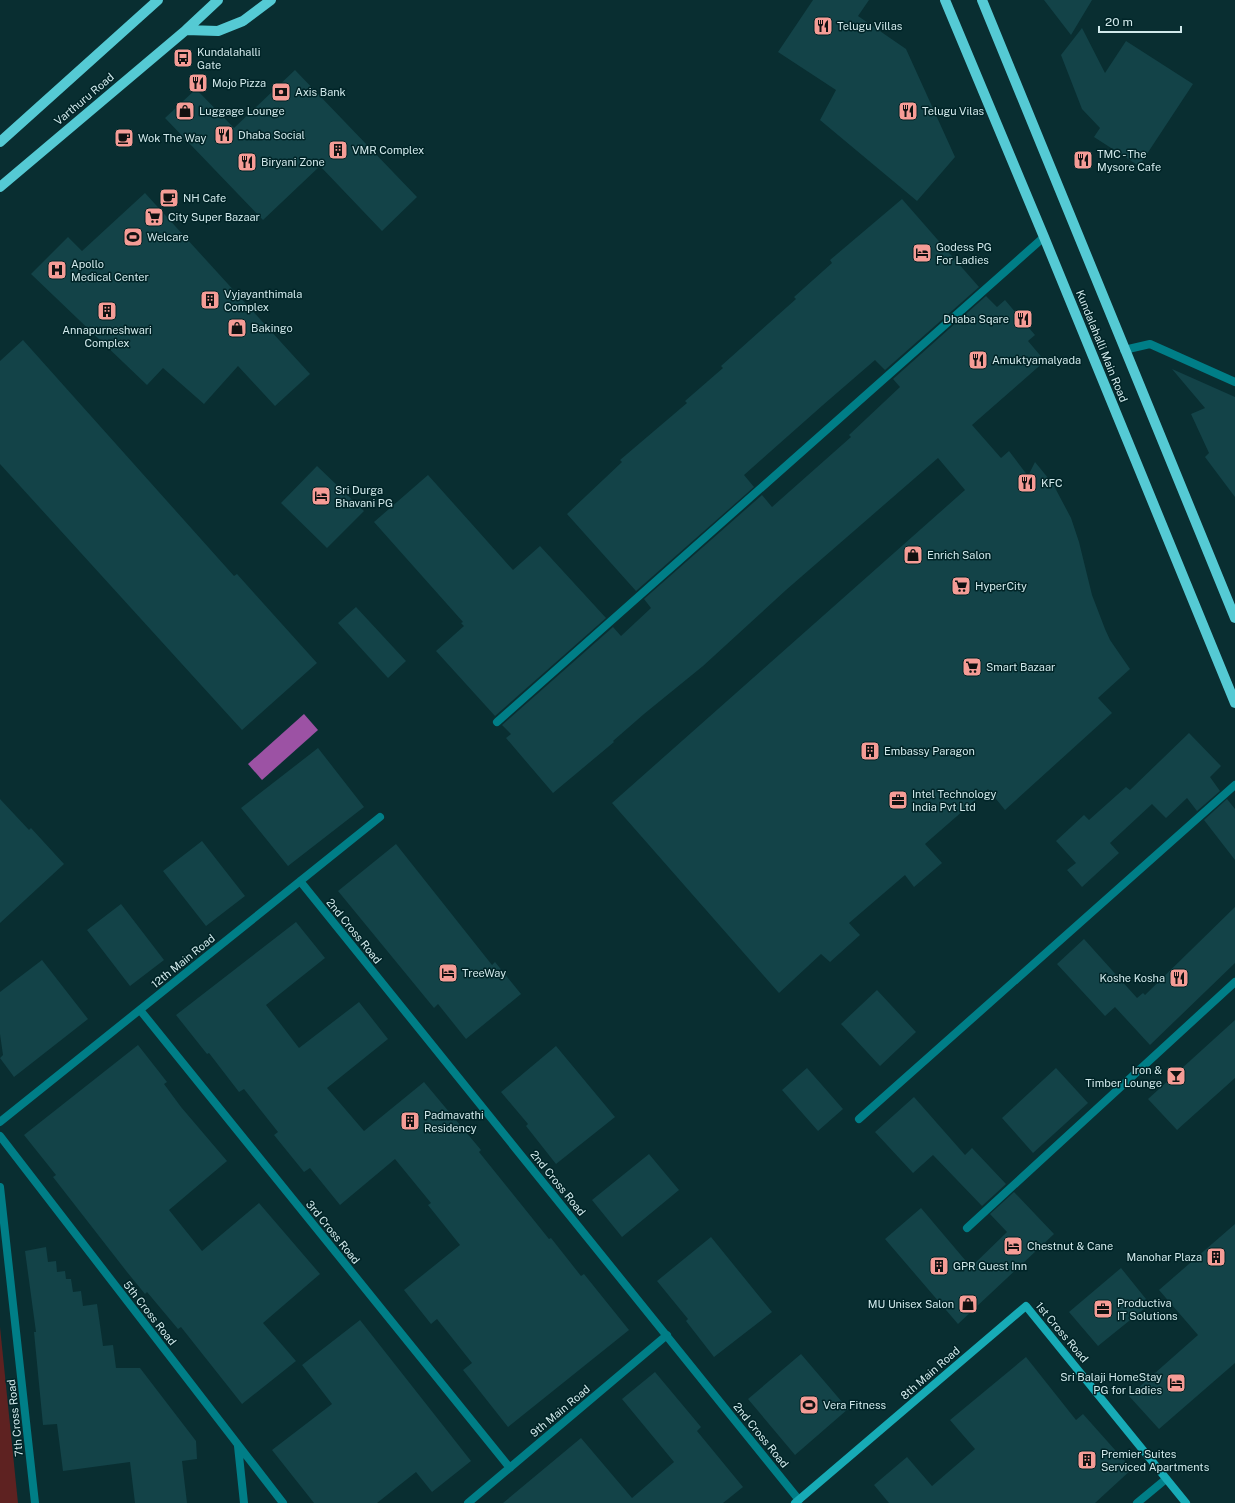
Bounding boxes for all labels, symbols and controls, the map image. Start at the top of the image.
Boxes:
scale bar [1099,8,1181,34]
restaurant icon: Telugu Villas [812,15,834,37]
text: 20 m [1105,15,1133,29]
place label: Telugu Villas [837,20,903,32]
place label: Kundalahalli Gate [197,46,261,71]
bus stop icon: Kundalahalli Gate [172,47,194,69]
street label: Varthuru Road [52,71,116,127]
restaurant icon: Mojo Pizza [187,72,209,94]
place label: Mojo Pizza [212,77,266,89]
bank icon: Axis Bank [270,81,292,103]
place label: Axis Bank [295,86,346,98]
shop icon: Luggage Lounge [174,100,196,122]
restaurant icon: Telugu Vilas [897,100,919,122]
place label: Luggage Lounge [199,105,285,117]
place label: Telugu Vilas [922,105,985,117]
restaurant icon: Dhaba Social [213,124,235,146]
cafe icon: Wok The Way [113,127,135,149]
place label: Dhaba Social [238,129,305,141]
place label: Wok The Way [138,132,206,144]
building icon: VMR Complex [327,139,349,161]
place label: VMR Complex [352,144,424,156]
place label: TMC - The Mysore Cafe [1097,148,1161,173]
restaurant icon: TMC - The Mysore Cafe [1072,149,1094,171]
restaurant icon: Biryani Zone [236,151,258,173]
place label: Biryani Zone [261,156,325,168]
cafe icon: NH Cafe [158,187,180,209]
place label: NH Cafe [183,192,226,204]
supermarket icon: City Super Bazaar [143,206,165,228]
place label: City Super Bazaar [168,211,260,223]
sports icon: Welcare [122,226,144,248]
place label: Welcare [147,231,189,243]
place label: Godess PG For Ladies [936,241,992,266]
hotel icon: Godess PG For Ladies [911,242,933,264]
place label: Apollo Medical Center [71,258,149,283]
hospital icon: Apollo Medical Center [46,259,68,281]
place label: Vyjayanthimala Complex [224,288,302,313]
street label: Kundalahalli Main Road [1074,288,1130,404]
building icon: Vyjayanthimala Complex [199,289,221,311]
building icon: Annapurneshwari Complex [96,300,118,322]
restaurant icon: Dhaba Sqare [1012,308,1034,330]
place label: Dhaba Sqare [943,313,1009,325]
shop icon: Bakingo [226,317,248,339]
place label: Bakingo [251,322,293,334]
place label: Annapurneshwari Complex [62,324,152,349]
restaurant icon: Amuktyamalyada [967,349,989,371]
place label: Amuktyamalyada [992,354,1081,366]
restaurant icon: KFC [1016,472,1038,494]
place label: KFC [1041,477,1063,489]
place label: Sri Durga Bhavani PG [335,484,393,509]
hotel icon: Sri Durga Bhavani PG [310,485,332,507]
shop icon: Enrich Salon [902,544,924,566]
place label: Enrich Salon [927,549,991,561]
supermarket icon: HyperCity [950,575,972,597]
place label: HyperCity [975,580,1027,592]
supermarket icon: Smart Bazaar [961,656,983,678]
place label: Smart Bazaar [986,661,1055,673]
building icon: Embassy Paragon [859,740,881,762]
place label: Embassy Paragon [884,745,975,757]
place label: Intel Technology India Pvt Ltd [912,788,996,813]
office icon: Intel Technology India Pvt Ltd [887,789,909,811]
street label: 2nd Cross Road [324,896,384,966]
street label: 12th Main Road [149,932,217,990]
hotel icon: TreeWay [437,962,459,984]
place label: TreeWay [462,967,506,979]
restaurant icon: Koshe Kosha [1168,967,1190,989]
place label: Koshe Kosha [1100,972,1165,984]
place label: Iron & Timber Lounge [1085,1064,1162,1089]
bar icon: Iron & Timber Lounge [1165,1065,1187,1087]
place label: Padmavathi Residency [424,1109,484,1134]
building icon: Padmavathi Residency [399,1110,421,1132]
street label: 2nd Cross Road [528,1148,588,1218]
street label: 3rd Cross Road [304,1198,362,1266]
hotel icon: Chestnut & Cane [1002,1235,1024,1257]
place label: Chestnut & Cane [1027,1240,1113,1252]
building icon: Manohar Plaza [1205,1246,1227,1268]
place label: Manohar Plaza [1126,1251,1202,1263]
building icon: GPR Guest Inn [928,1255,950,1277]
place label: GPR Guest Inn [953,1260,1027,1272]
street label: 5th Cross Road [121,1279,179,1347]
shop icon: MU Unisex Salon [957,1293,979,1315]
place label: Productiva IT Solutions [1117,1297,1178,1322]
place label: MU Unisex Salon [868,1298,954,1310]
office icon: Productiva IT Solutions [1092,1298,1114,1320]
street label: 1st Cross Road [1033,1300,1091,1364]
street label: 8th Main Road [898,1344,962,1402]
place label: Sri Balaji HomeStay PG for Ladies [1060,1371,1162,1396]
hotel icon: Sri Balaji HomeStay PG for Ladies [1165,1372,1187,1394]
street label: 7th Cross Road [5,1379,25,1457]
street label: 9th Main Road [528,1383,592,1439]
sports icon: Vera Fitness [798,1394,820,1416]
place label: Vera Fitness [823,1399,887,1411]
street label: 2nd Cross Road [731,1400,791,1470]
place label: Premier Suites Serviced Apartments [1101,1448,1210,1473]
building icon: Premier Suites Serviced Apartments [1076,1449,1098,1471]

